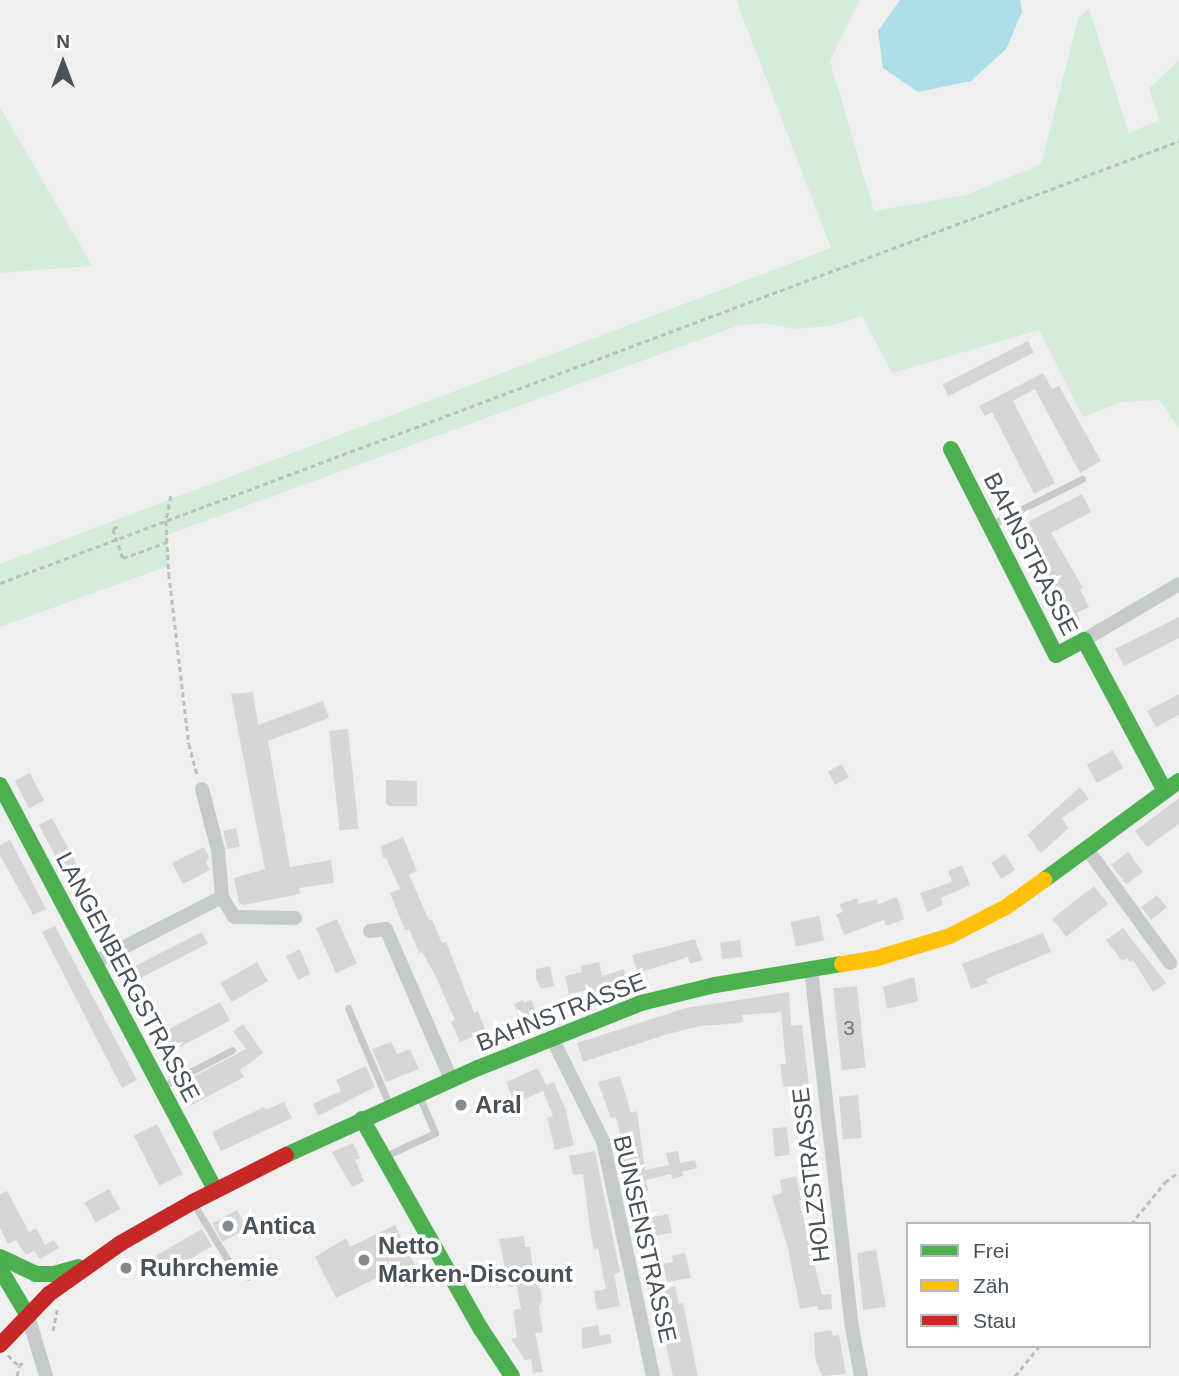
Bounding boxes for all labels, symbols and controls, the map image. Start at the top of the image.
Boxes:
north arrow [28,28,98,98]
text: N [56,31,70,52]
street label: BAHNSTRASSE [978,468,1084,640]
street label: LANGENBERGSTRASSE [50,847,206,1107]
street label: BAHNSTRASSE [472,967,650,1057]
house number: 3 [843,1015,855,1041]
street label: HOLZSTRASSE [786,1086,836,1264]
place label: Aral [475,1091,522,1119]
marker: Aral [453,1097,469,1113]
street label: BUNSENSTRASSE [607,1132,683,1346]
place label: Antica [242,1212,315,1240]
marker: Antica [220,1218,236,1234]
legend [906,1222,1151,1348]
place label: Netto Marken-Discount [378,1232,573,1288]
text: Frei [973,1239,1009,1262]
marker: Netto Marken-Discount [356,1252,372,1268]
place label: Ruhrchemie [140,1254,279,1282]
marker: Ruhrchemie [118,1260,134,1276]
text: Zäh [973,1274,1009,1297]
text: Stau [973,1309,1016,1332]

